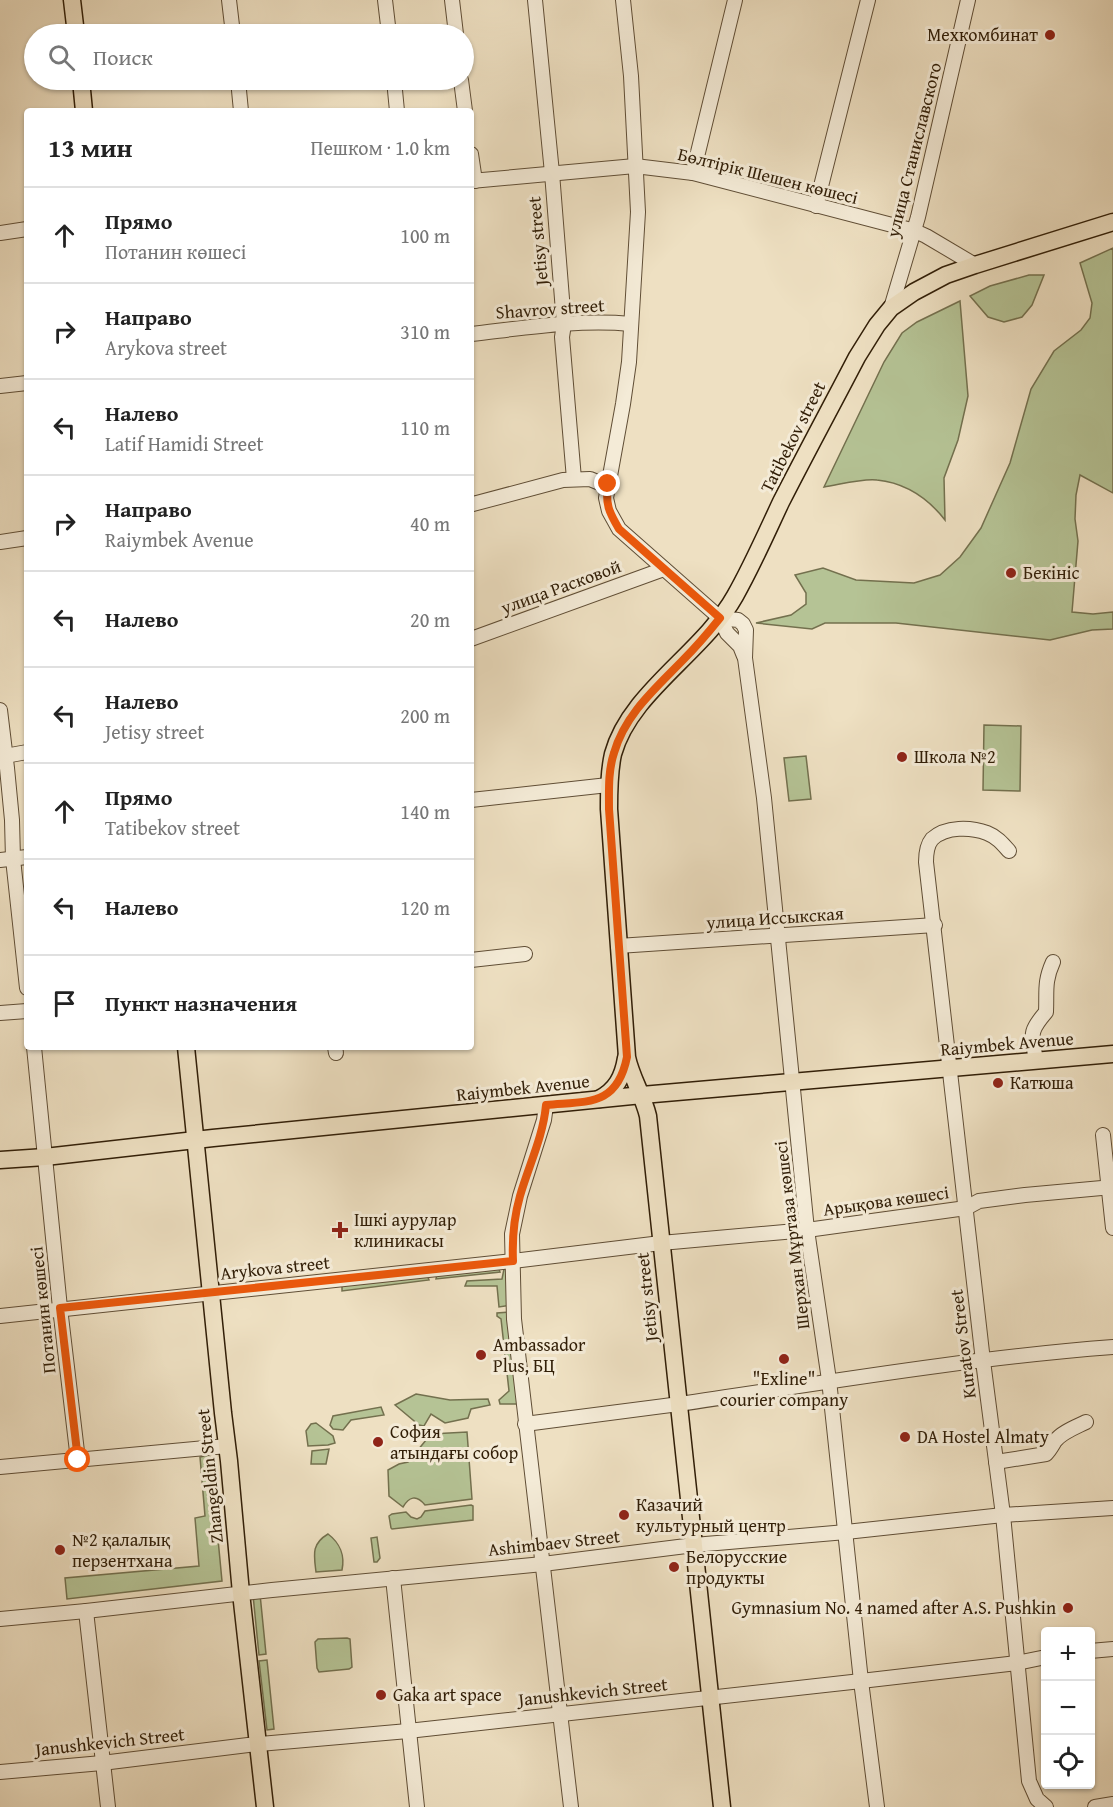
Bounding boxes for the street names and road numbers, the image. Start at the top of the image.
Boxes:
street label: улица Станиславского [878,60,948,241]
street label: Бөлтірік Шешен көшесі [675,140,861,211]
street label: Jetisy street [520,195,555,289]
street label: Shavrov street [495,291,606,326]
street label: Tatibekov street [753,376,832,497]
street label: улица Расковой [496,552,625,621]
street label: улица Иссыкская [704,899,845,936]
street label: Raiymbek Avenue [939,1024,1075,1063]
street label: Raiymbek Avenue [455,1067,591,1108]
street label: Шерхан Мұртаза көшесі [767,1139,816,1331]
street label: Арықова көшесі [821,1178,951,1223]
street label: Потанин көшесі [22,1245,63,1375]
street label: Arykova street [219,1248,332,1287]
street label: Jetisy street [628,1251,665,1345]
street label: Kuratov Street [942,1287,983,1400]
street label: Zhangeldin Street [189,1407,230,1545]
street label: Ashimbaev Street [487,1522,622,1563]
street label: Janushkevich Street [515,1670,670,1713]
street label: Janushkevich Street [32,1720,187,1763]

